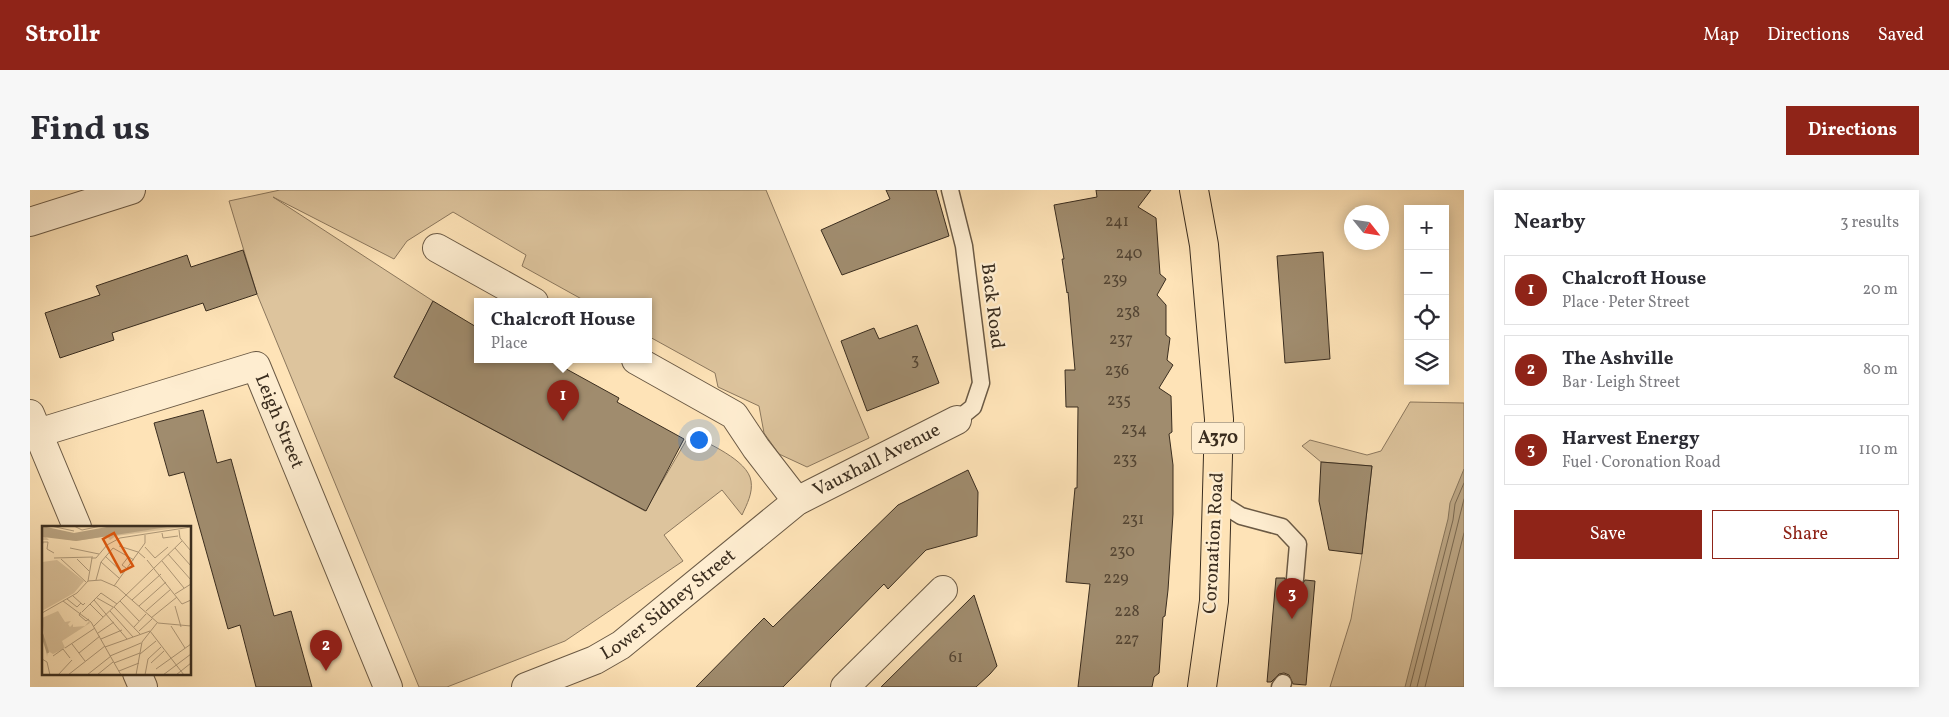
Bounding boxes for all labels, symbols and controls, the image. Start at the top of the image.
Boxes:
text: Strollr [25,18,100,52]
text: Map [1703,23,1739,48]
text: Directions [1767,23,1850,48]
text: Saved [1878,23,1924,48]
text: Find us [30,106,150,154]
button: Directions [1786,106,1919,155]
north arrow [1344,205,1389,250]
map controls [1404,205,1449,385]
button: + [1404,205,1449,250]
text: Nearby [1514,208,1585,237]
house number: 241 [1105,211,1129,233]
text: 3 results [1840,212,1899,234]
house number: 240 [1116,243,1142,265]
button: − [1404,250,1449,295]
street label: Back Road [974,262,1010,350]
text: Chalcroft House [1562,266,1706,292]
house number: 239 [1103,269,1127,291]
text: 1 [1528,279,1534,301]
text: 20 m [1863,279,1898,301]
text: Place · Peter Street [1562,292,1690,314]
button: locate [1404,295,1449,340]
popup [474,298,652,363]
house number: 238 [1116,302,1140,324]
text: Chalcroft House [491,307,635,333]
house number: 237 [1109,329,1133,351]
text: Place [491,333,528,355]
button: layers [1404,340,1449,385]
text: The Ashville [1562,346,1673,372]
house number: 3 [911,350,919,372]
text: 2 [1527,359,1535,381]
text: 80 m [1863,359,1898,381]
house number: 236 [1105,360,1129,382]
street label: Leigh Street [248,370,310,473]
text: Bar · Leigh Street [1562,372,1680,394]
pin: 1 [547,380,579,421]
house number: 235 [1107,390,1131,412]
street label: Vauxhall Avenue [809,417,945,504]
house number: 234 [1121,419,1147,441]
road number: A370 [1192,422,1244,454]
text: Harvest Energy [1562,426,1700,452]
your location [686,427,712,453]
text: 3 [1527,439,1535,461]
text: 110 m [1859,439,1898,461]
house number: 233 [1113,449,1137,471]
text: Fuel · Coronation Road [1562,452,1721,474]
street label: Coronation Road [1197,472,1231,614]
house number: 231 [1122,509,1144,531]
button: Save [1514,510,1702,559]
button: Share [1712,510,1899,559]
inset map [42,526,191,674]
house number: 230 [1109,541,1135,563]
street label: Lower Sidney Street [596,543,742,667]
house number: 229 [1103,568,1129,590]
pin: 3 [1276,578,1308,619]
house number: 228 [1114,601,1140,623]
house number: 227 [1115,629,1140,651]
pin: 2 [310,630,342,671]
house number: 61 [949,647,963,669]

